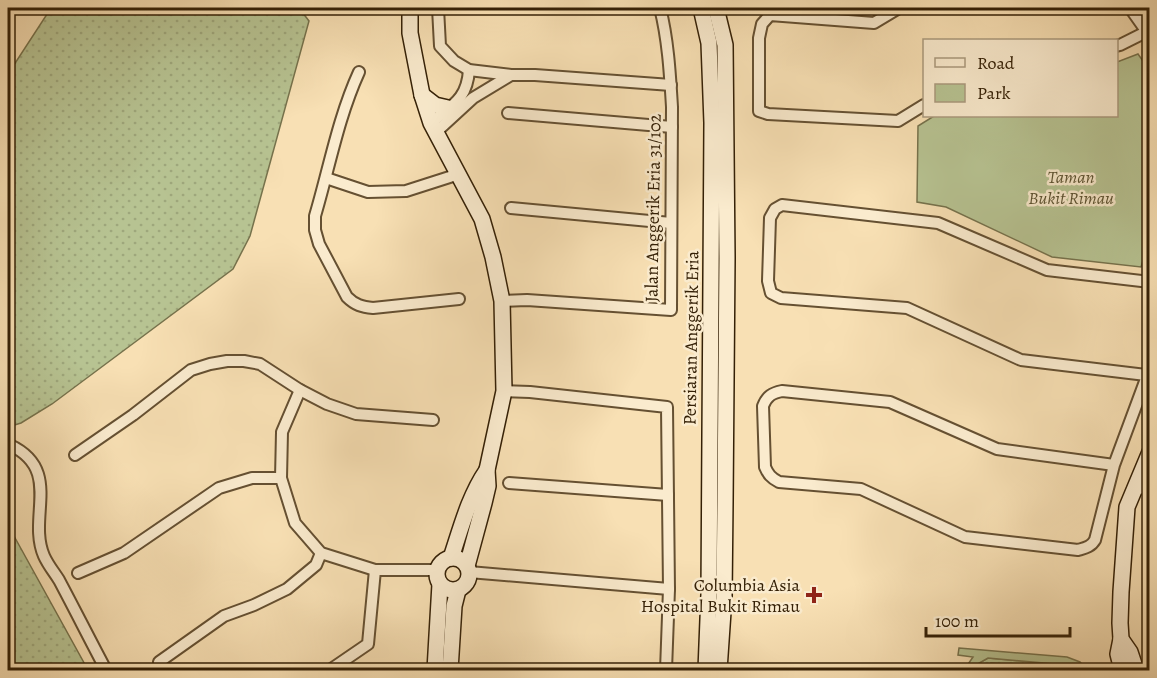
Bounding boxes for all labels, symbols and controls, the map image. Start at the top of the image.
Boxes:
legend [923,39,1118,117]
text: Road [977,51,1015,75]
text: Park [977,81,1011,105]
street label: Jalan Anggerik Eria 31/102 [639,113,667,302]
park label: Taman Bukit Rimau [1028,165,1114,210]
street label: Persiaran Anggerik Eria [677,250,705,425]
place label: Columbia Asia Hospital Bukit Rimau [641,573,801,618]
marker: Columbia Asia Hospital Bukit Rimau [805,586,823,604]
scale bar [926,600,1070,638]
text: 100 m [935,609,979,633]

